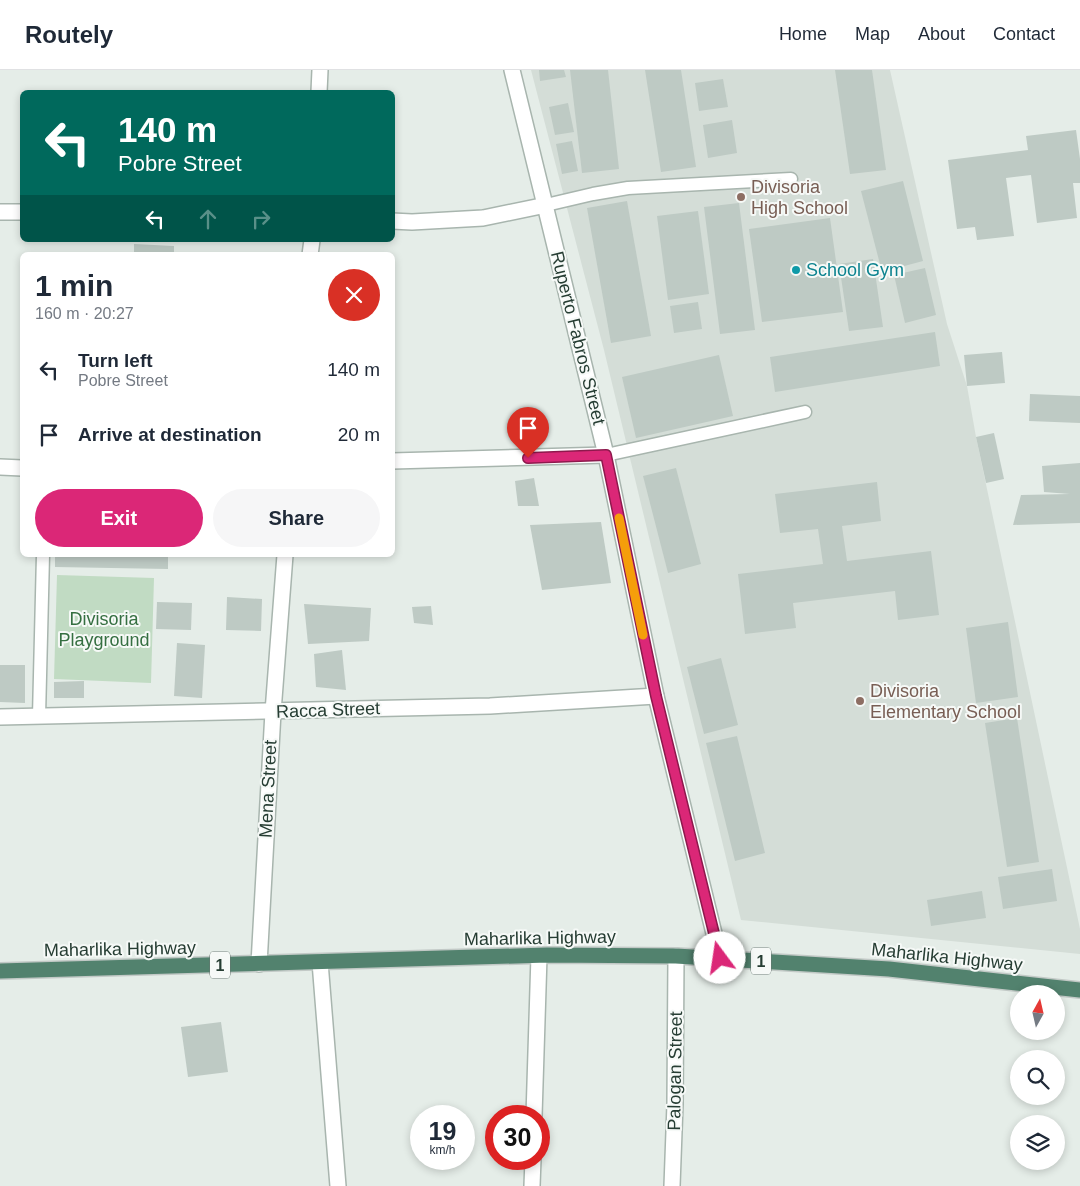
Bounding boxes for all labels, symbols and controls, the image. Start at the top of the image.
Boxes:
text: Routely [25,21,113,48]
text: Home [779,24,827,44]
text: Map [855,24,890,44]
text: About [918,24,965,44]
text: Contact [993,24,1055,44]
icon: left [35,110,100,175]
text: 140 m [118,110,217,149]
text: Pobre Street [118,151,242,176]
place label: Divisoria High School [751,177,848,218]
marker: Divisoria High School [735,191,747,203]
icon: left [141,205,169,233]
icon: ahead [194,205,222,233]
icon: right [247,205,275,233]
street label: Ruperto Fabros Street [547,249,609,427]
place label: School Gym [806,260,904,280]
marker: School Gym [790,264,802,276]
text: 1 min [35,269,113,302]
button: close [328,269,380,321]
text: 160 m · 20:27 [35,305,134,322]
text: Turn left [78,350,153,371]
icon: left [35,356,63,384]
text: 140 m [327,359,380,380]
text: Pobre Street [78,372,168,389]
pin [507,407,549,458]
icon: arrive [514,414,542,442]
icon: arrive [35,421,63,449]
text: Arrive at destination [78,424,262,445]
text: 20 m [338,424,380,445]
button: Exit [35,489,203,547]
button: Share [213,489,380,547]
park label: Divisoria Playground [58,609,150,650]
place label: Divisoria Elementary School [870,681,1021,722]
marker: Divisoria Elementary School [854,695,866,707]
street label: Racca Street [276,698,380,722]
street label: Mena Street [255,740,281,838]
street label: Maharlika Highway [464,927,616,949]
position arrow [693,931,745,983]
street label: Maharlika Highway [44,938,196,960]
street label: Maharlika Highway [870,939,1024,975]
road number: 1 [751,948,771,974]
road number: 1 [210,952,230,978]
north arrow [1010,985,1065,1040]
map controls [1010,985,1065,1170]
street label: Palogan Street [664,1011,686,1131]
button: search [1010,1050,1065,1105]
speed limit sign: 30 [485,1105,550,1170]
button: layers [1010,1115,1065,1170]
text: 19 [429,1117,456,1145]
text: km/h [429,1143,456,1157]

